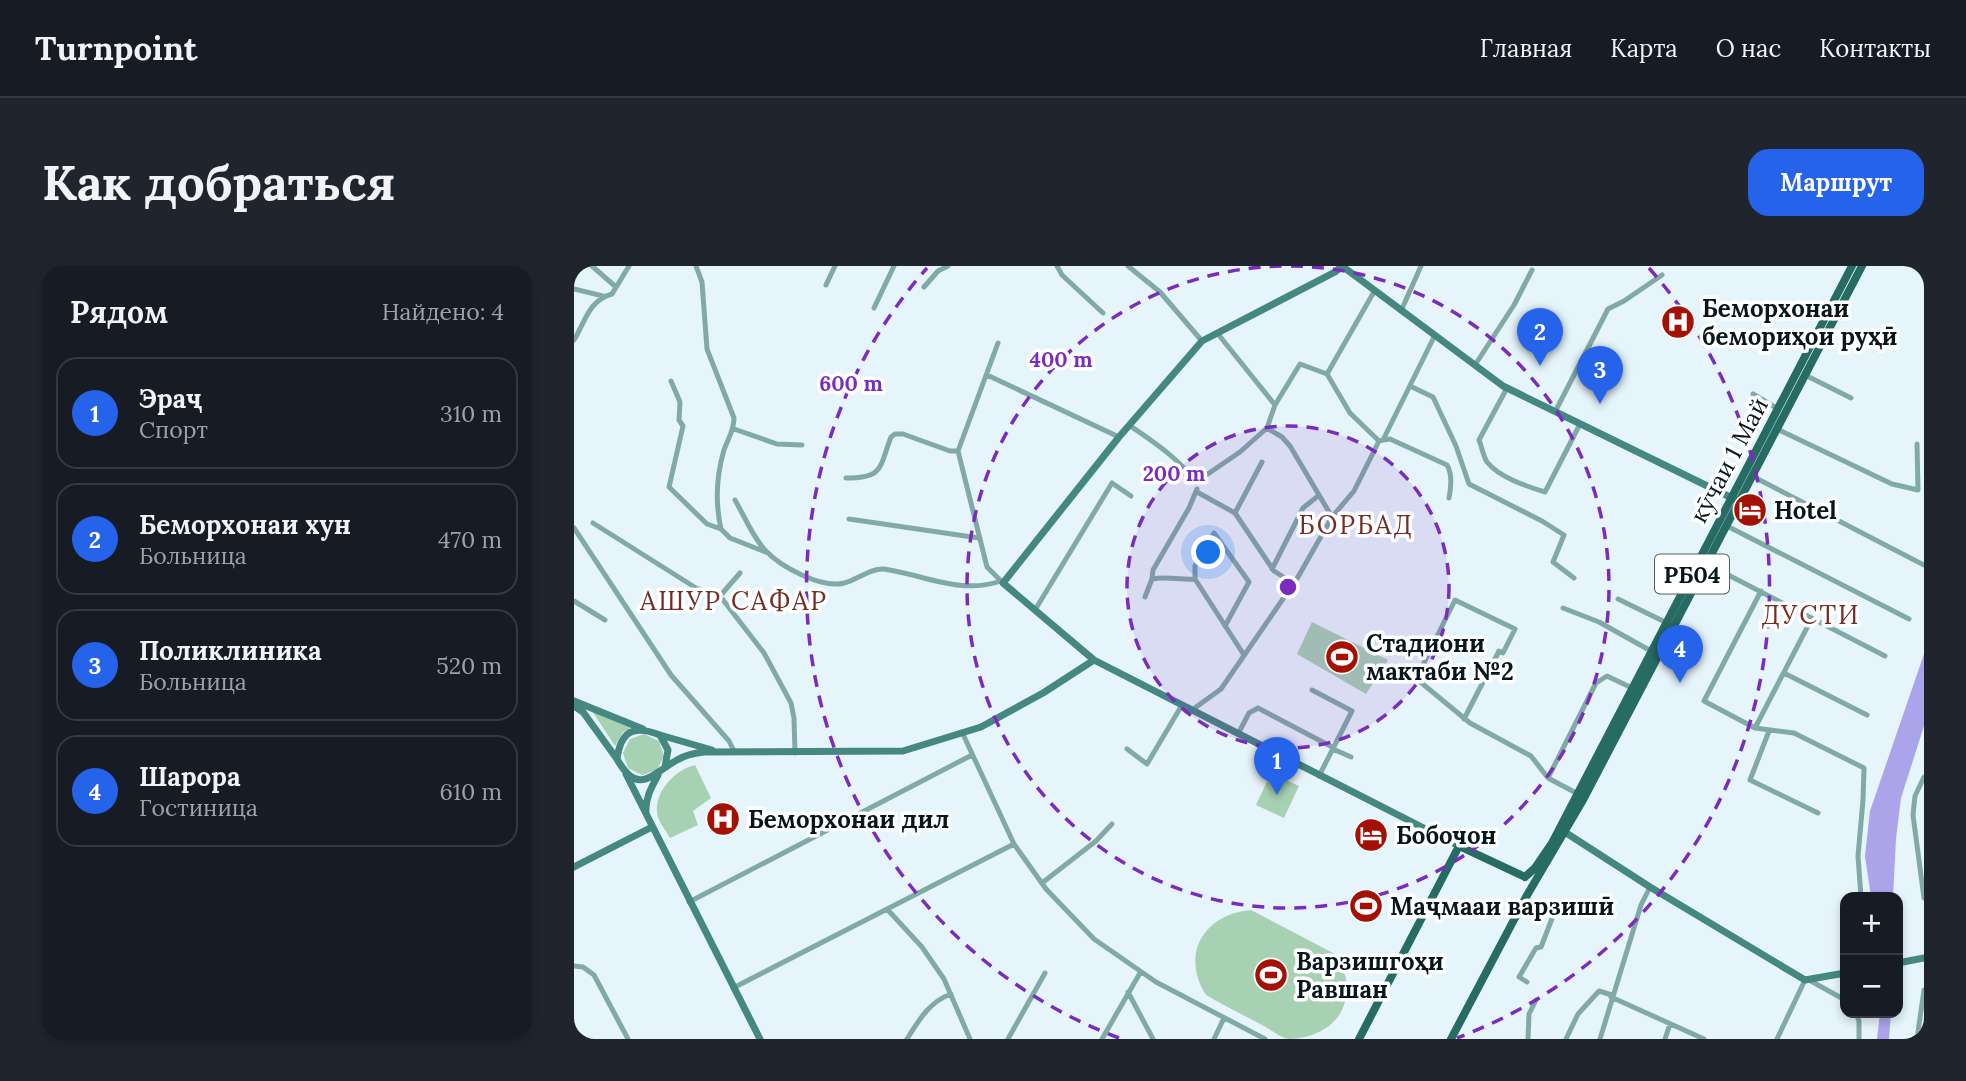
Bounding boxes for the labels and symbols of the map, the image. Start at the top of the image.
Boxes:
place label: Беморхонаи бемориҳои руҳӣ [1702,293,1897,352]
hospital icon: Беморхонаи бемориҳои руҳӣ [1659,303,1697,341]
pin: 2 [1517,308,1563,366]
text: 400 m [1029,346,1093,373]
pin: 3 [1577,346,1623,404]
text: 600 m [819,370,883,397]
street label: кӯчаи 1 Май [1683,392,1775,528]
text: 200 m [1143,460,1205,487]
hotel icon: Hotel [1731,491,1769,529]
place label: Hotel [1774,495,1837,526]
district label: БОРБАД [1299,508,1413,541]
your location [1191,535,1225,569]
road number: РБ04 [1655,554,1729,594]
centre of rings [1276,575,1300,599]
district label: АШУР САФАР [639,584,828,617]
district label: ДУСТИ [1761,598,1861,631]
pin: 4 [1657,625,1703,683]
place label: Стадиони мактаби №2 [1366,628,1514,687]
sports icon: Стадиони мактаби №2 [1323,638,1361,676]
pin: 1 [1254,737,1300,795]
hospital icon: Беморхонаи дил [704,800,742,838]
place label: Беморхонаи дил [748,804,949,835]
hotel icon: Бобочон [1352,816,1390,854]
place label: Бобочон [1396,820,1497,851]
sports icon: Маҷмааи варзишӣ [1347,887,1385,925]
place label: Маҷмааи варзишӣ [1390,891,1614,922]
place label: Варзишгоҳи Равшан [1296,946,1444,1005]
sports icon: Варзишгоҳи Равшан [1252,956,1290,994]

